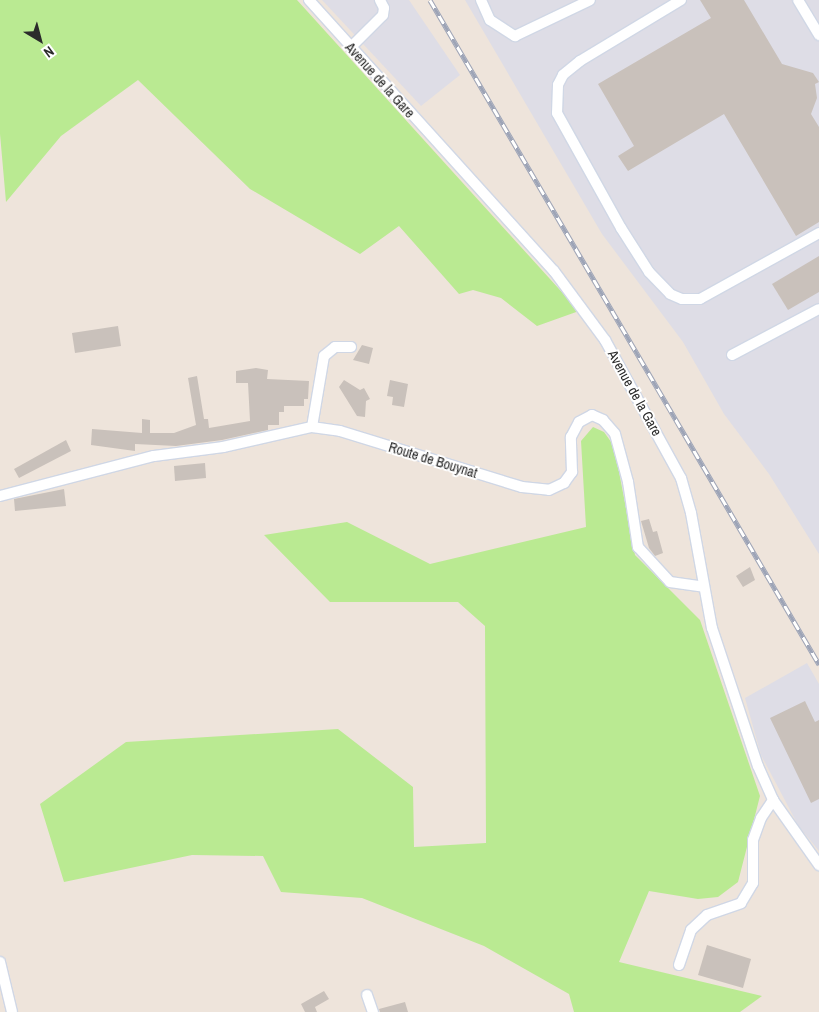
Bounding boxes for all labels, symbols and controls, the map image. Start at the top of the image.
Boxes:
north arrow [15,15,65,65]
street label: Avenue de la Gare [342,39,418,121]
text: N [40,42,58,62]
street label: Avenue de la Gare [604,347,666,439]
street label: Route de Bouynat [387,439,479,481]

